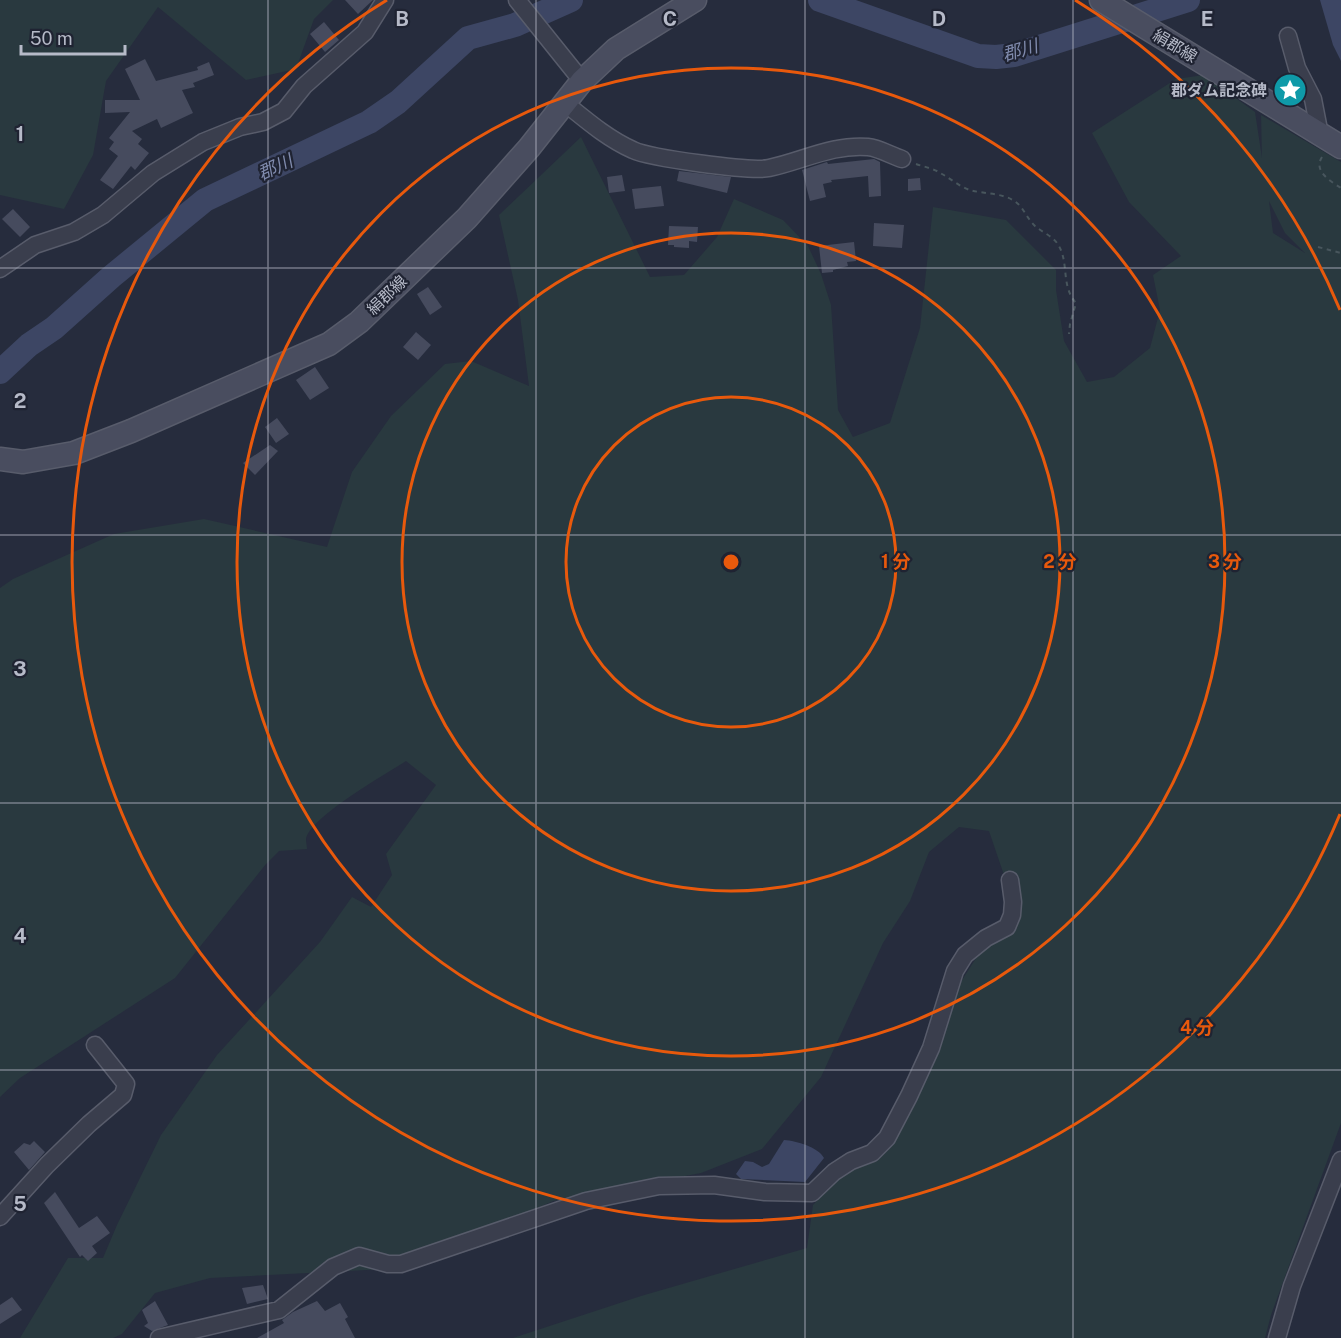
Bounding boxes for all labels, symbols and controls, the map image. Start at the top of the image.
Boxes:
text: B [395,7,409,31]
text: C [663,7,677,31]
text: D [932,7,946,31]
text: E [1201,7,1213,31]
scale bar [21,18,124,56]
street label: 絹郡線 [1150,25,1200,67]
text: 50 m [30,28,73,49]
water label: 郡川 [1000,34,1042,65]
place icon: 郡ダム記念碑 [1272,72,1308,108]
place label: 郡ダム記念碑 [1171,81,1267,100]
text: 1 [16,122,24,146]
water label: 郡川 [254,149,298,184]
street label: 絹郡線 [363,271,411,319]
text: 2 [14,389,26,413]
text: 1 分 [881,551,911,572]
text: 2 分 [1043,551,1077,572]
text: 3 分 [1208,551,1242,572]
centre of rings [721,552,741,572]
text: 3 [13,657,27,681]
text: 4 [13,924,27,948]
text: 4 分 [1180,1017,1214,1038]
text: 5 [13,1192,27,1216]

